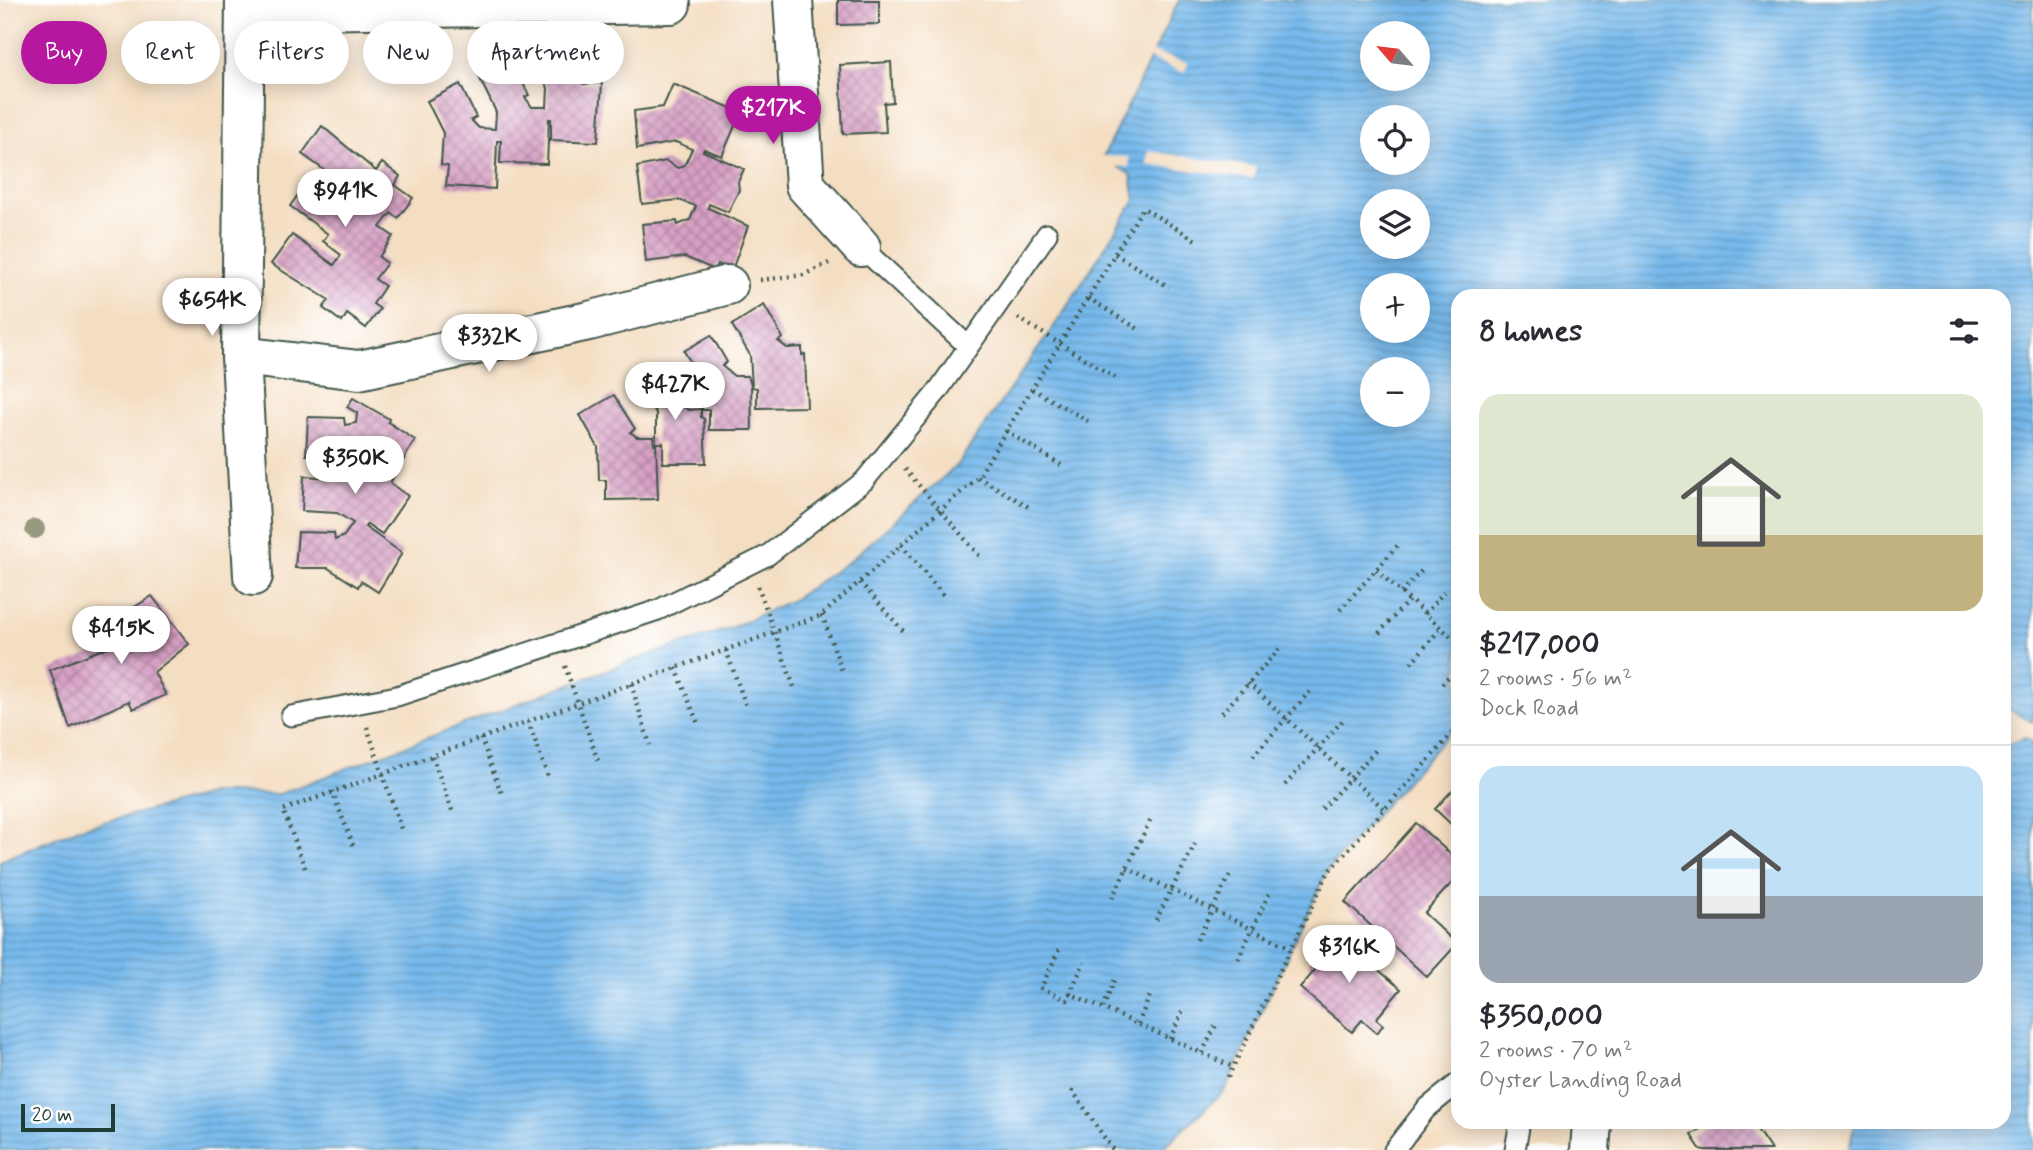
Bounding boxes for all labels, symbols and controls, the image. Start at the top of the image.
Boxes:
chip: Buy [21,21,107,84]
chip: Rent [121,21,220,84]
chip: Filters [234,21,349,84]
chip: New [363,21,453,84]
chip: Apartment [467,21,624,84]
north arrow [1360,21,1430,91]
map controls [1360,21,1430,427]
pin: $217K [724,86,822,146]
text: $217K [741,94,805,124]
button: locate [1360,105,1430,175]
pin: $941K [296,170,394,229]
text: $941K [313,177,377,207]
button: layers [1360,189,1430,259]
button: + [1360,273,1430,343]
pin: $654K [163,278,261,338]
text: $654K [178,286,246,316]
text: 8 homes [1479,312,1582,351]
icon: filters [1945,312,1983,350]
pin: $332K [440,314,538,374]
text: $332K [457,322,521,352]
button: − [1360,357,1430,427]
pin: $427K [626,362,724,422]
text: $427K [641,370,709,400]
pin: $350K [306,436,404,496]
icon: home [1668,439,1794,565]
text: $350K [322,444,388,474]
pin: $415K [72,606,170,666]
text: $415K [88,614,154,644]
text: $217,000 [1479,625,1599,664]
text: 2 rooms · 56 m² [1479,664,1632,694]
text: Dock Road [1479,694,1579,724]
icon: home [1668,811,1794,937]
pin: $316K [1300,926,1398,985]
text: $316K [1319,933,1379,963]
text: $350,000 [1479,997,1603,1036]
text: 2 rooms · 70 m² [1479,1036,1633,1066]
text: Oyster Landing Road [1479,1066,1682,1096]
scale bar [21,1101,116,1133]
text: 20 m [32,1103,72,1128]

